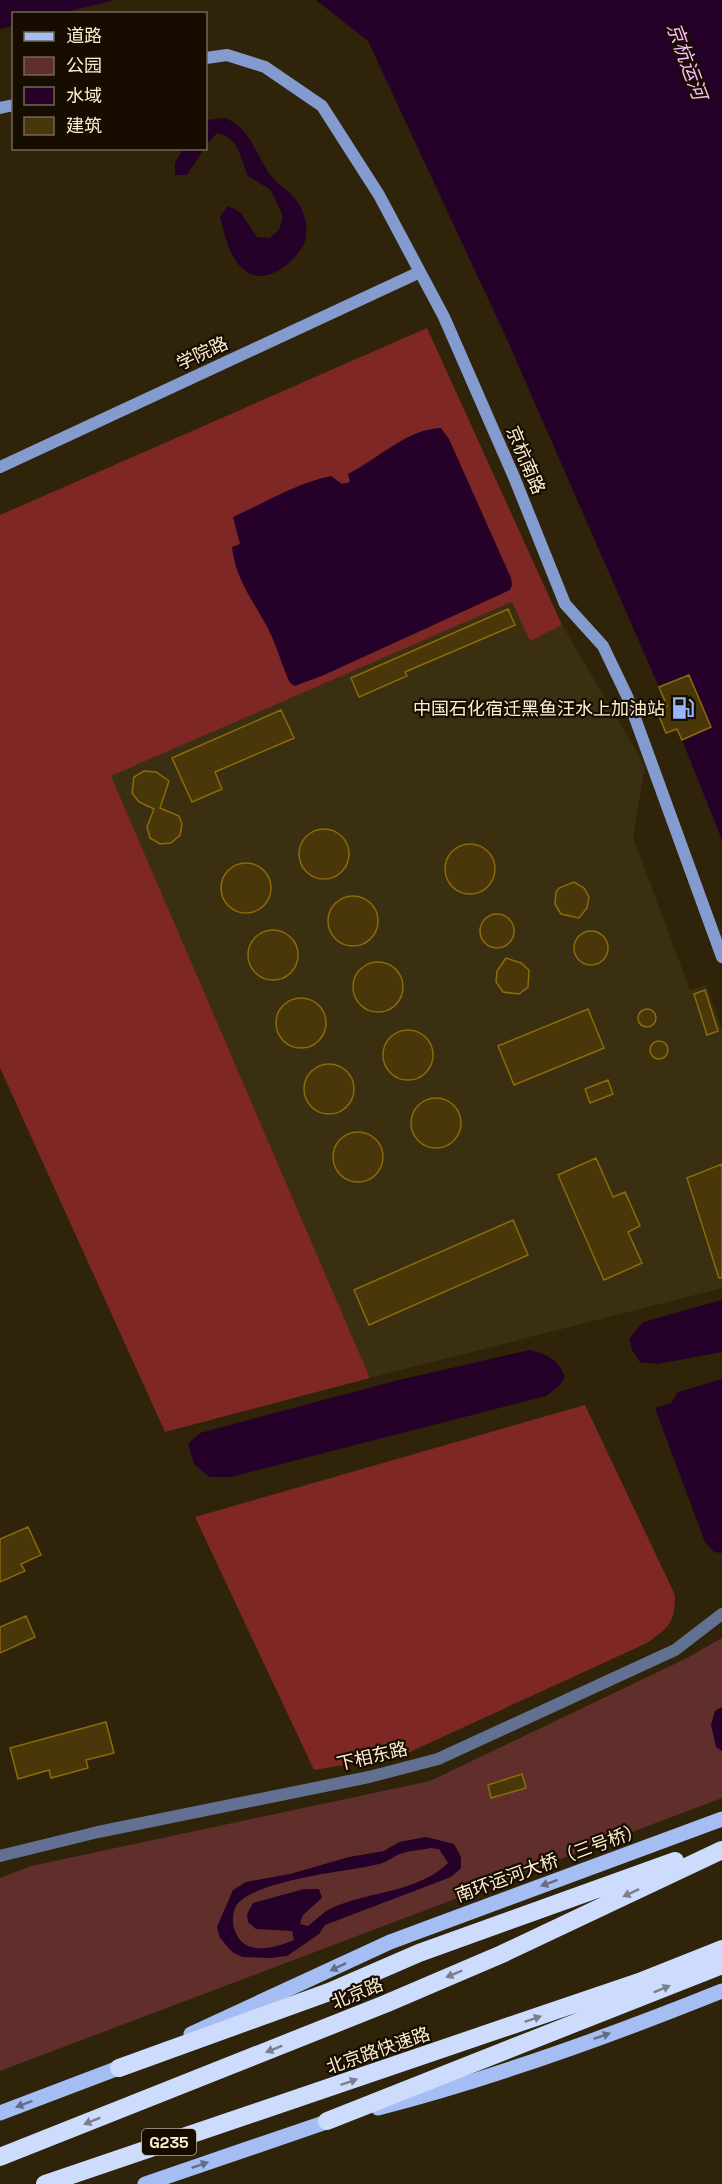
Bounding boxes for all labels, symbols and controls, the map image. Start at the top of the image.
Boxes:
legend [12,12,207,150]
water label: 京杭运河 [661,19,714,107]
text: 道路 [66,24,102,47]
text: 公园 [66,54,102,77]
text: 水域 [66,84,102,107]
text: 建筑 [66,114,102,137]
street label: 学院路 [173,331,231,375]
street label: 京杭南路 [501,422,551,498]
fuel station icon: 中国石化宿迁黑鱼汪水上加油站 [670,695,696,721]
place label: 中国石化宿迁黑鱼汪水上加油站 [413,697,665,720]
street label: 下相东路 [334,1737,410,1775]
street label: 南环运河大桥（三号桥） [452,1817,646,1907]
one-way arrow [540,1879,558,1889]
one-way arrow [623,1888,640,1897]
one-way arrow [329,1963,346,1972]
one-way arrow [445,1970,463,1980]
street label: 北京路 [328,1972,386,2014]
one-way arrow [653,1984,671,1994]
one-way arrow [524,2013,542,2023]
street label: 北京路快速路 [323,2022,433,2078]
one-way arrow [593,2031,611,2041]
one-way arrow [264,2044,282,2054]
one-way arrow [340,2076,358,2086]
one-way arrow [15,2100,33,2110]
one-way arrow [83,2116,101,2126]
road number: G235 [142,2129,196,2155]
one-way arrow [191,2160,209,2169]

